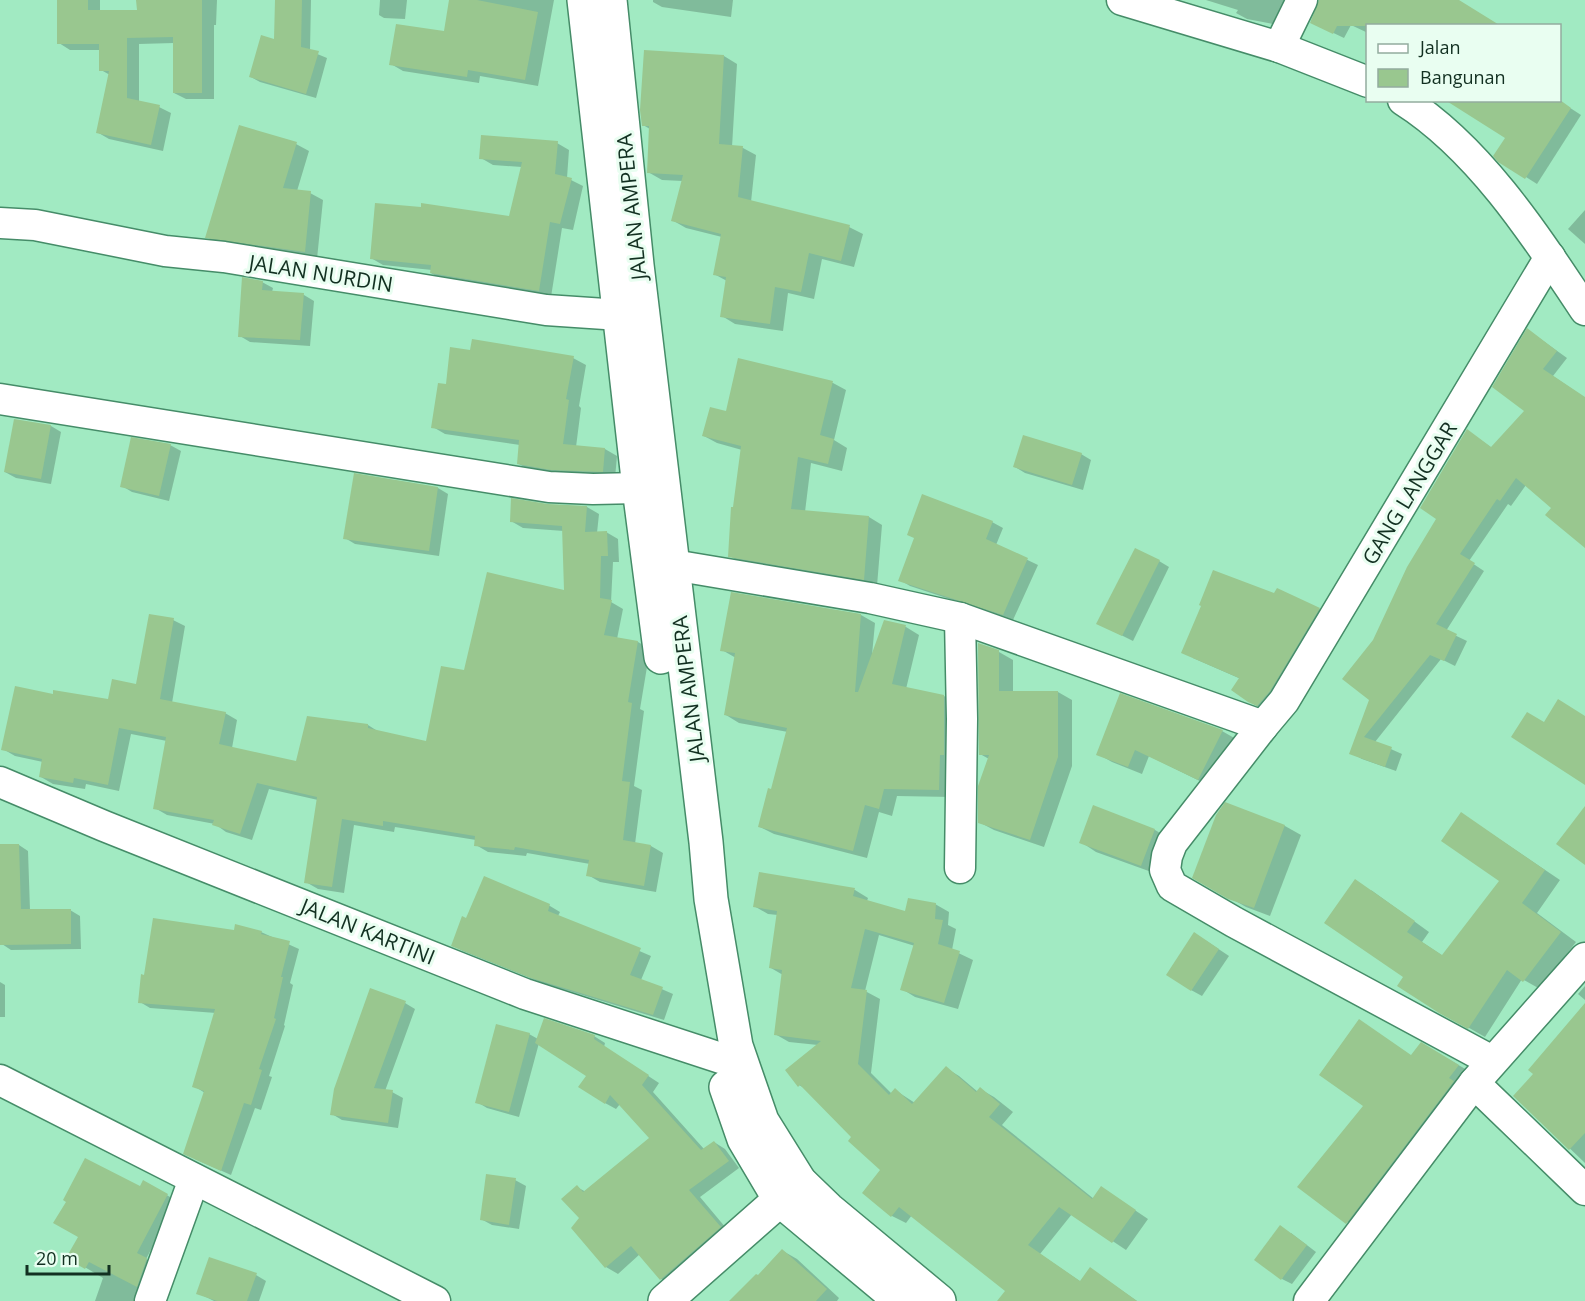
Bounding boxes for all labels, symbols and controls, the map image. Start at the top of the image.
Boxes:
legend [1366,24,1561,102]
text: Jalan [1418,35,1460,59]
text: Bangunan [1420,65,1506,89]
street label: JALAN AMPERA [609,132,653,284]
street label: JALAN NURDIN [245,247,395,298]
street label: GANG LANGGAR [1355,416,1463,570]
street label: JALAN AMPERA [665,614,711,766]
street label: JALAN KARTINI [295,891,439,971]
scale bar [27,1238,110,1276]
text: 20 m [36,1246,78,1270]

